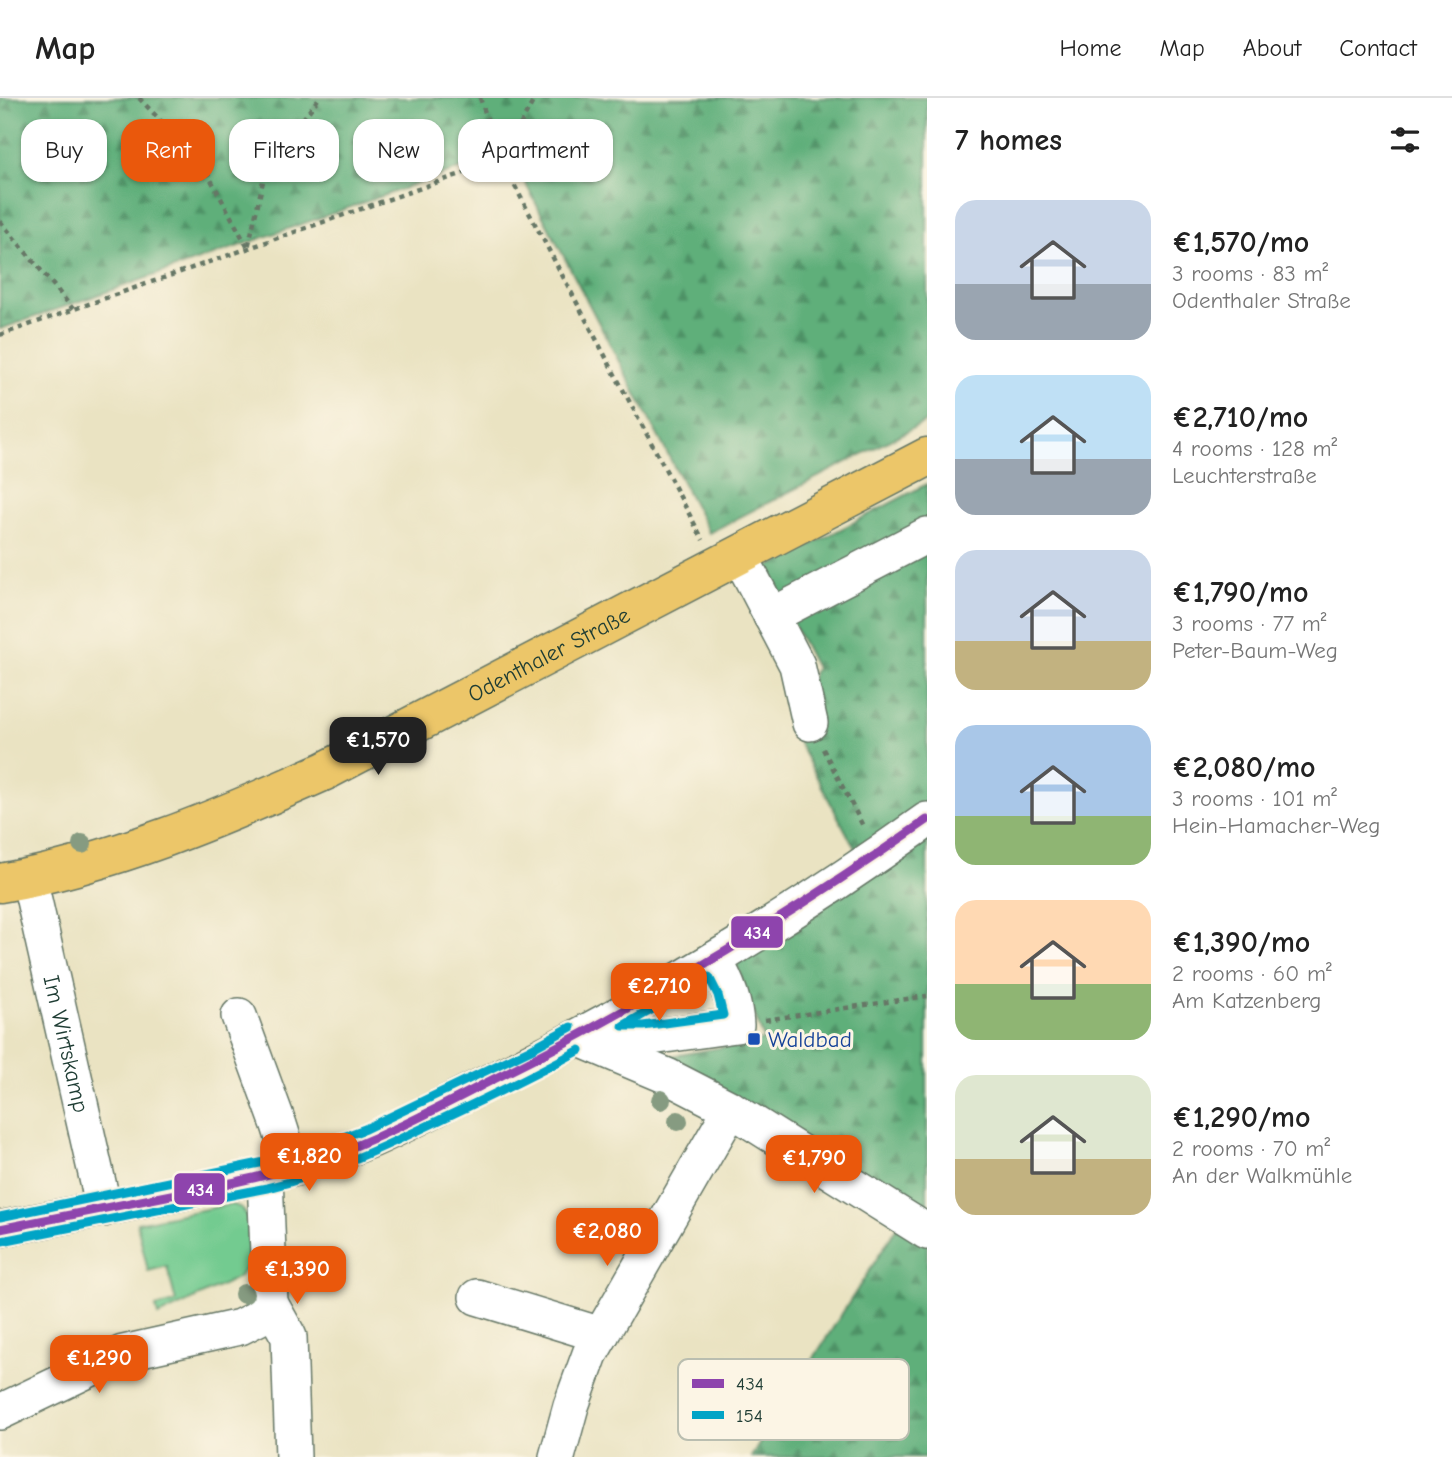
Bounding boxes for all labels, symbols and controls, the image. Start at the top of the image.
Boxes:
text: Map [35,29,96,67]
text: Home [1060,34,1121,62]
text: Map [1159,34,1205,62]
text: About [1243,34,1301,62]
text: Contact [1339,34,1417,62]
chip: Buy [21,119,107,182]
chip: Rent [121,119,215,182]
chip: Filters [229,119,339,182]
chip: New [353,119,444,182]
chip: Apartment [458,119,613,182]
icon: filters [1386,121,1424,159]
text: 7 homes [955,123,1062,158]
text: €1,570/mo [1172,225,1309,260]
icon: home [1011,228,1095,312]
text: 3 rooms · 83 m² [1172,260,1328,287]
text: Odenthaler Straße [1172,287,1351,314]
text: €2,710/mo [1172,400,1308,435]
icon: home [1011,403,1095,487]
text: 4 rooms · 128 m² [1172,435,1337,462]
text: Leuchterstraße [1172,462,1317,489]
text: €1,790/mo [1172,575,1308,610]
icon: home [1011,578,1095,662]
street label: Odenthaler Straße [463,601,635,708]
text: 3 rooms · 77 m² [1172,610,1327,637]
text: Peter-Baum-Weg [1172,637,1338,664]
pin: €1,570 [321,718,435,777]
text: €1,570 [346,726,411,753]
text: €2,080/mo [1172,750,1316,785]
icon: home [1011,753,1095,837]
text: 3 rooms · 101 m² [1172,785,1337,812]
text: Hein-Hamacher-Weg [1172,812,1381,839]
line badge: 434 [730,915,784,949]
text: 434 [743,922,771,944]
text: €1,390/mo [1172,925,1310,960]
icon: home [1011,928,1095,1012]
text: 2 rooms · 60 m² [1172,960,1332,987]
pin: €2,710 [602,964,716,1023]
text: €2,710 [627,972,691,999]
street label: Im Wirtskamp [37,973,95,1115]
text: Am Katzenberg [1172,987,1322,1014]
place label: Waldbad [768,1026,852,1053]
marker: Waldbad [746,1031,762,1047]
text: €1,290/mo [1172,1100,1311,1135]
icon: home [1011,1103,1095,1187]
pin: €1,820 [252,1134,366,1193]
text: 2 rooms · 70 m² [1172,1135,1330,1162]
pin: €1,790 [757,1136,871,1195]
text: €1,820 [276,1142,342,1169]
text: €1,790 [782,1144,846,1171]
text: An der Walkmühle [1172,1162,1352,1189]
line badge: 434 [173,1172,226,1206]
text: 434 [186,1179,214,1201]
pin: €2,080 [550,1208,664,1268]
text: €2,080 [572,1217,642,1244]
pin: €1,390 [240,1246,354,1306]
text: €1,390 [264,1255,330,1282]
pin: €1,290 [42,1336,156,1395]
text: €1,290 [66,1344,132,1371]
legend [678,1359,909,1440]
text: 434 [736,1373,764,1395]
text: 154 [736,1405,763,1427]

